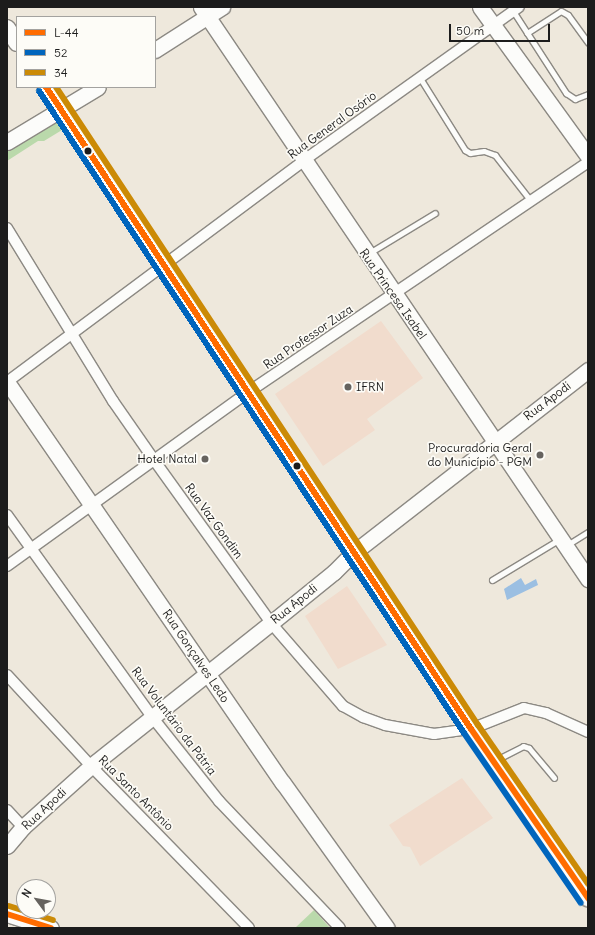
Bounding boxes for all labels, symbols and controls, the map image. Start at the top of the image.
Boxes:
legend [16,16,156,88]
scale bar [451,16,552,42]
text: 50 m [456,23,484,38]
text: L-44 [54,25,79,40]
text: 52 [54,45,67,60]
text: 34 [54,65,68,80]
street label: Rua General Osório [285,88,379,162]
unlabelled marker [83,146,93,156]
street label: Rua Princesa Isabel [356,246,430,342]
street label: Rua Professor Zuza [261,302,355,372]
street label: Rua Apodi [521,379,573,423]
place label: IFRN [356,380,384,394]
marker: IFRN [343,382,353,392]
place label: Procuradoria Geral do Município - PGM [428,441,532,469]
marker: Procuradoria Geral do Município - PGM [535,450,545,460]
place label: Hotel Natal [137,452,197,466]
marker: Hotel Natal [200,454,210,464]
unlabelled marker [292,461,302,471]
street label: Rua Vaz Gondim [182,481,246,561]
street label: Rua Apodi [268,581,320,627]
street label: Rua Gonçalves Ledo [160,607,232,705]
street label: Rua Voluntário da Pátria [129,664,219,778]
street label: Rua Santo Antônio [96,753,176,833]
street label: Rua Apodi [19,785,69,833]
north arrow [16,879,56,919]
text: N [19,886,35,900]

